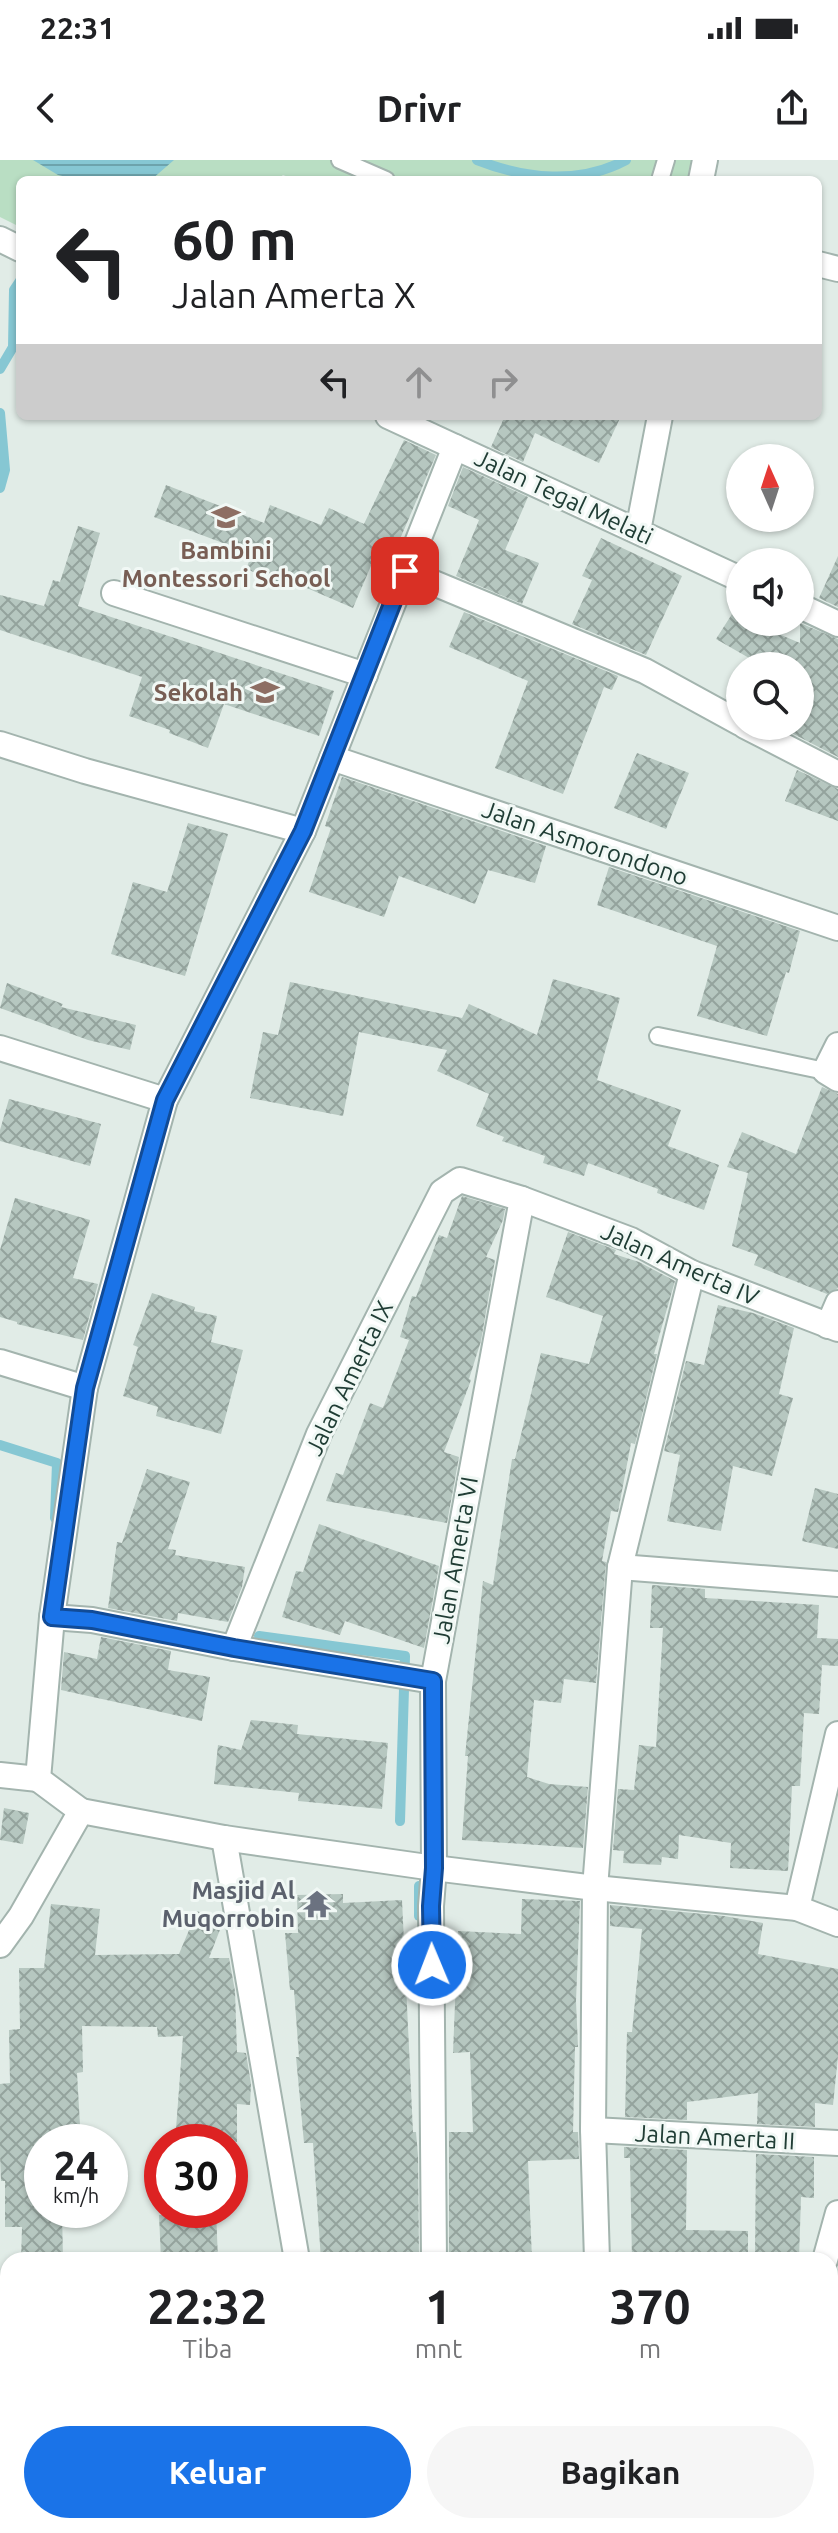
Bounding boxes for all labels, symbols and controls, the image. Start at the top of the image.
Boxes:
text: 22:31 [40,11,115,45]
icon: back [24,86,68,130]
icon: share [770,86,814,130]
text: Drivr [377,88,461,129]
icon: left [40,208,144,312]
text: 60 m [172,208,297,271]
text: Jalan Amerta X [172,274,416,315]
icon: left [313,360,357,404]
icon: ahead [397,360,441,404]
icon: right [481,360,525,404]
street label: Jalan Tegal Melati [471,444,657,550]
north arrow [726,444,814,532]
map controls [726,444,814,740]
school or university icon: Bambini Montessori School [211,502,241,532]
place label: Bambini Montessori School [122,537,330,592]
pin [371,537,439,605]
button: sound [726,548,814,636]
icon: arrive [383,549,427,593]
button: search [726,652,814,740]
school or university icon: Sekolah [250,677,280,707]
place label: Sekolah [154,679,243,706]
street label: Jalan Asmorondono [479,795,691,891]
street label: Jalan Amerta IV [597,1217,763,1311]
street label: Jalan Amerta IX [300,1296,398,1460]
street label: Jalan Amerta VI [427,1474,483,1646]
place label: Masjid Al Muqorrobin [162,1877,295,1932]
temple icon: Masjid Al Muqorrobin [302,1889,332,1919]
position arrow [390,1923,474,2007]
street label: Jalan Amerta II [634,2119,796,2155]
speed limit sign: 30 [144,2124,248,2228]
text: 24 [53,2143,99,2188]
text: km/h [53,2184,99,2207]
text: 22:32 [147,2279,267,2333]
text: 1 [425,2279,452,2333]
text: 370 [609,2279,691,2333]
text: Tiba [182,2334,232,2363]
text: mnt [415,2334,462,2363]
text: m [639,2334,661,2363]
button: Keluar [24,2426,411,2518]
button: Bagikan [427,2426,814,2518]

